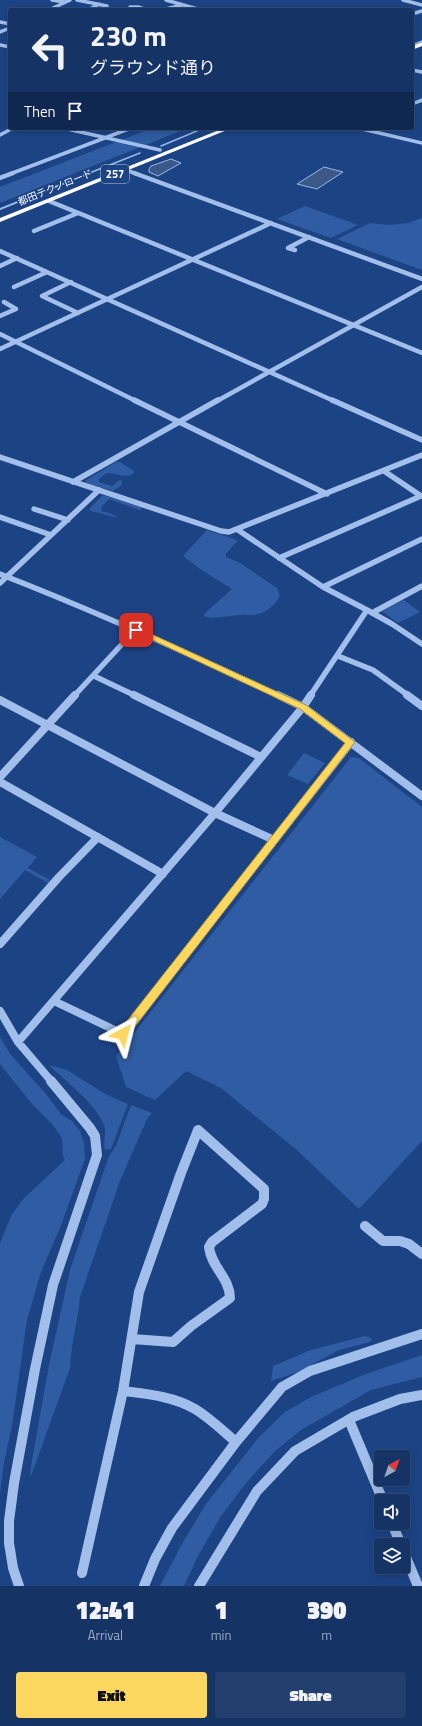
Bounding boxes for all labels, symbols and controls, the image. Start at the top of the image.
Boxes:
text: 230 m [90,14,167,57]
icon: left [24,24,76,76]
text: グラウンド通り [90,54,216,81]
text: Then [24,100,56,123]
icon: arrive [64,100,86,122]
road number: 257 [101,165,129,183]
street label: 都田テクノロード [16,166,95,209]
pin [119,613,153,647]
icon: arrive [125,619,147,641]
position arrow [102,1013,144,1055]
north arrow [374,1450,410,1486]
map controls [374,1450,410,1574]
button: sound [374,1494,410,1530]
button: layers [374,1538,410,1574]
text: 12:41 [75,1592,135,1628]
text: 1 [214,1592,228,1628]
text: 390 [307,1592,346,1628]
text: Arrival [88,1625,123,1645]
text: min [211,1625,231,1645]
text: m [321,1625,332,1645]
button: Exit [16,1672,207,1718]
button: Share [215,1672,406,1718]

